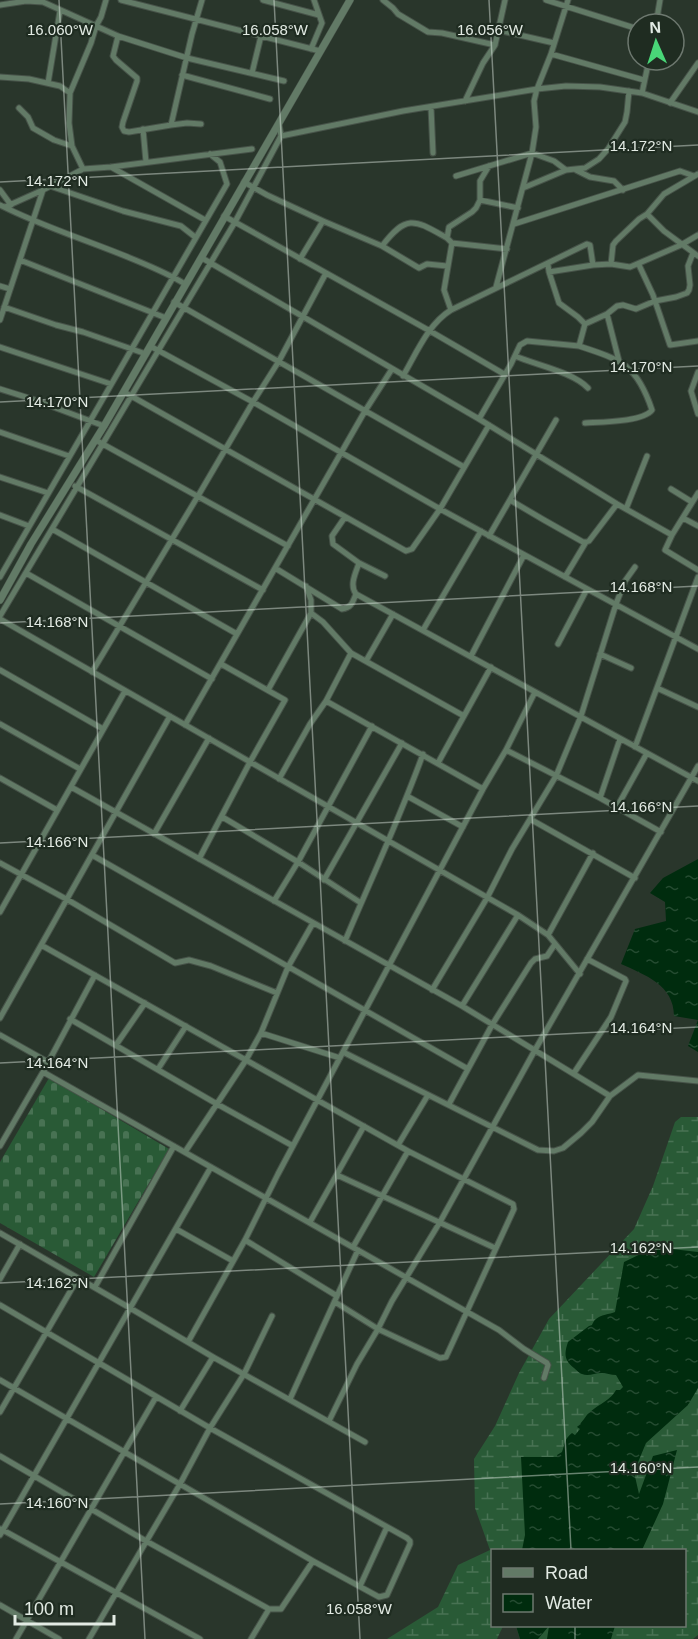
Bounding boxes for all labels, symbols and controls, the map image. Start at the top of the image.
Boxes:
north arrow [626,12,686,72]
text: N [649,19,661,36]
text: 16.060°W [27,21,94,38]
text: 16.058°W [242,21,309,38]
text: 16.056°W [457,21,524,38]
text: 14.172°N [610,137,672,154]
text: 14.172°N [26,172,88,189]
text: 14.170°N [610,358,672,375]
text: 14.170°N [26,393,88,410]
text: 14.168°N [610,578,672,595]
text: 14.168°N [26,613,88,630]
text: 14.166°N [610,798,672,815]
text: 14.166°N [26,833,88,850]
text: 14.164°N [610,1019,672,1036]
text: 14.164°N [26,1054,88,1071]
text: 14.162°N [610,1239,672,1256]
text: 14.162°N [26,1274,88,1291]
text: 14.160°N [610,1459,672,1476]
text: 14.160°N [26,1494,88,1511]
legend [491,1549,686,1627]
text: Road [545,1563,588,1583]
scale bar [15,1588,114,1626]
text: Water [545,1593,592,1613]
text: 100 m [24,1599,74,1619]
text: 16.058°W [326,1600,393,1617]

